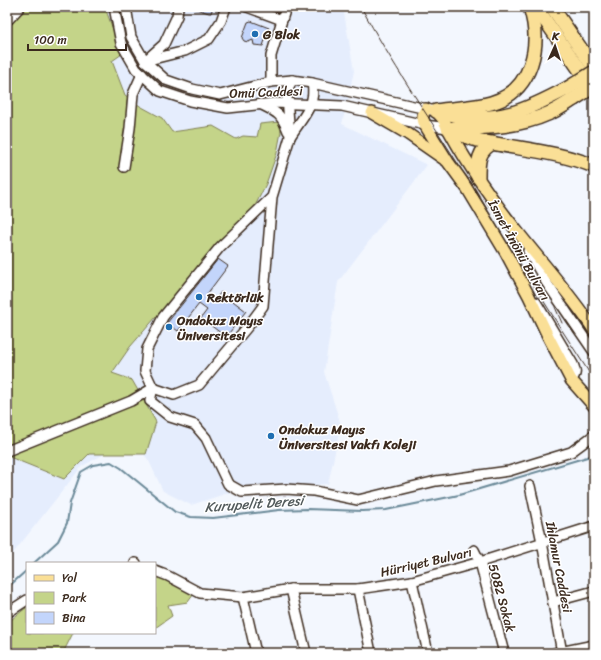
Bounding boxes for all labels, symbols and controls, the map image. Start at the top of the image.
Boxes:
place label: G Blok [262,23,301,46]
scale bar [28,26,126,52]
north arrow [535,26,575,66]
text: K [551,27,561,46]
text: 100 m [34,29,67,51]
marker: G Blok [250,29,260,39]
street label: Omü Caddesi [229,79,303,105]
street label: İsmet İnönü Bulvarı [481,194,557,305]
place label: Rektörlük [206,286,265,309]
marker: Rektörlük [194,292,204,302]
place label: Ondokuz Mayıs Üniversitesi [176,309,264,347]
marker: Ondokuz Mayıs Üniversitesi [164,322,174,332]
place label: Ondokuz Mayıs Üniversitesi Vakfı Koleji [278,418,417,456]
marker: Ondokuz Mayıs Üniversitesi Vakfı Koleji [266,431,276,441]
water label: Kurupelit Deresi [204,488,307,520]
street label: Ihlamur Caddesi [539,518,579,615]
street label: Hürriyet Bulvarı [378,540,474,584]
street label: 5082 Sokak [482,561,522,635]
legend [26,562,156,634]
text: Yol [62,567,77,589]
text: Park [62,587,87,609]
text: Bina [62,607,86,629]

